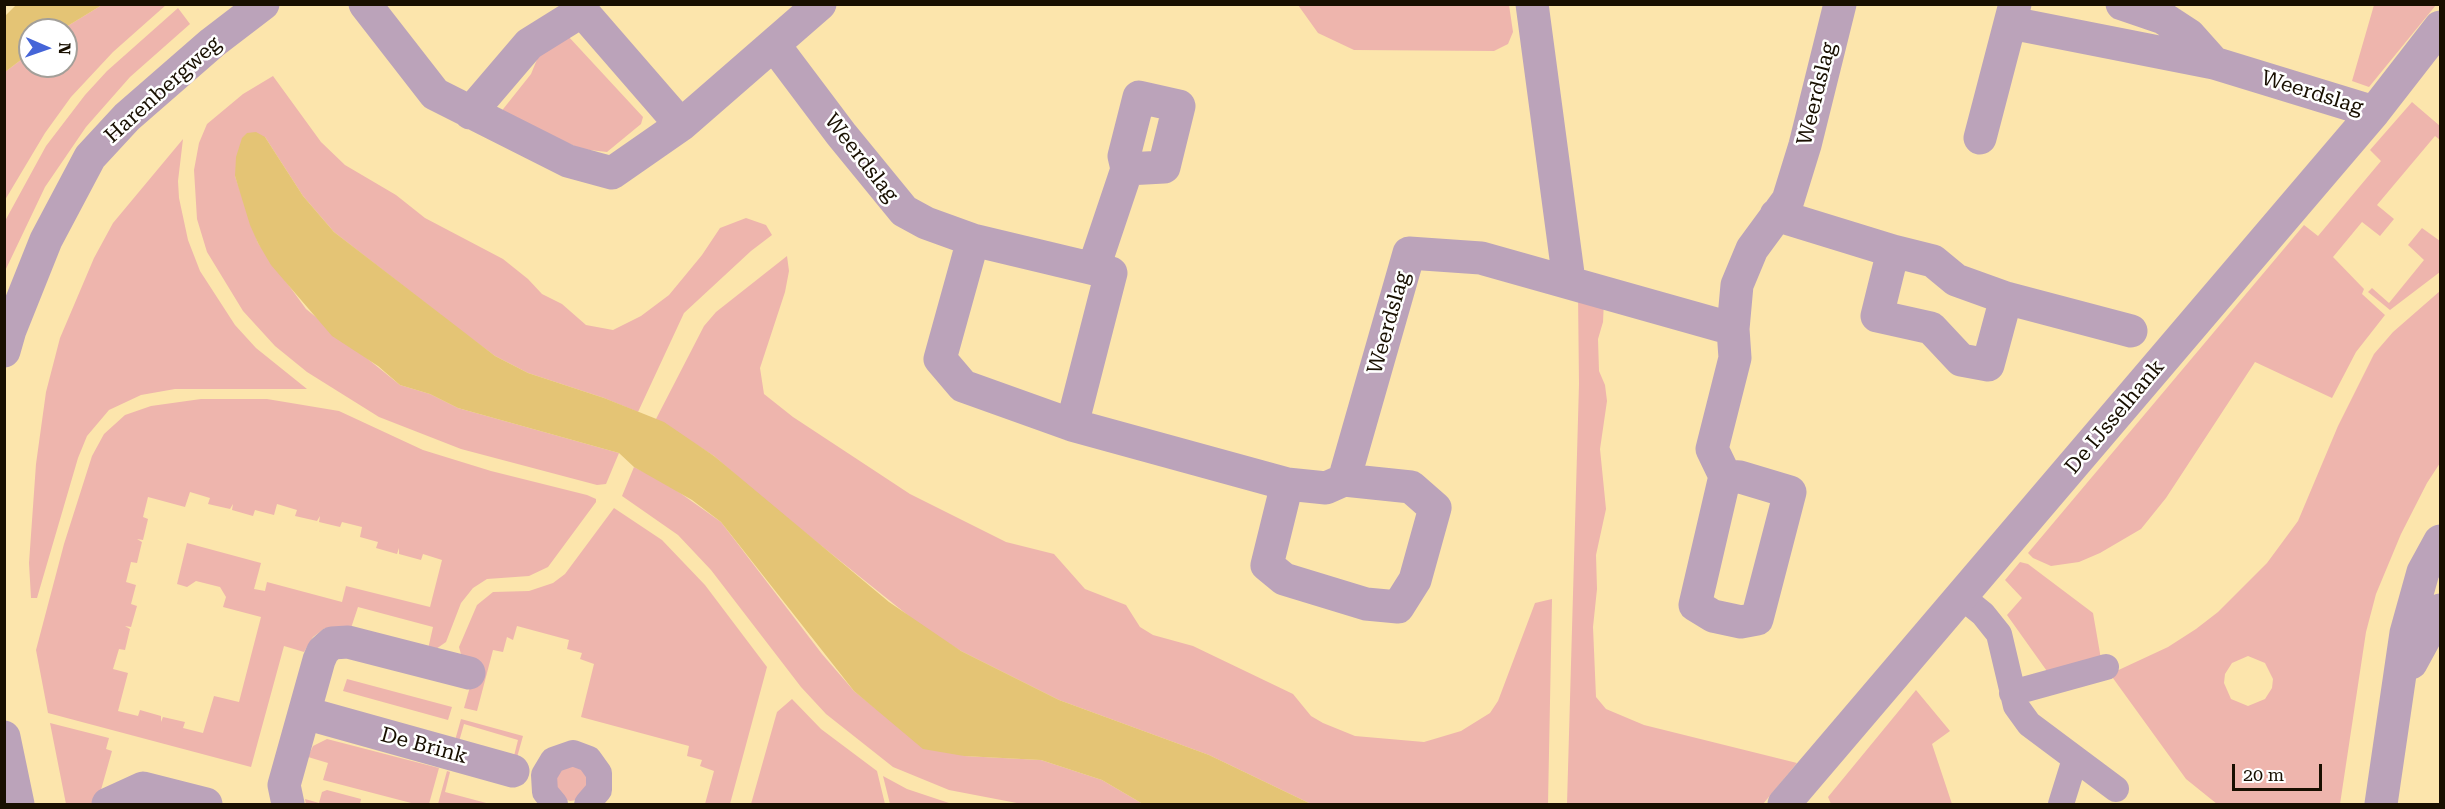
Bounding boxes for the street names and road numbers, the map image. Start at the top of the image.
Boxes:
street label: Harenbergweg [100,31,226,149]
street label: Weerdslag [1792,40,1842,148]
street label: Weerdslag [2258,66,2366,120]
street label: Weerdslag [819,109,903,207]
street label: Weerdslag [1362,269,1416,377]
street label: De IJsselhank [2060,355,2170,479]
street label: De Brink [378,722,470,770]

